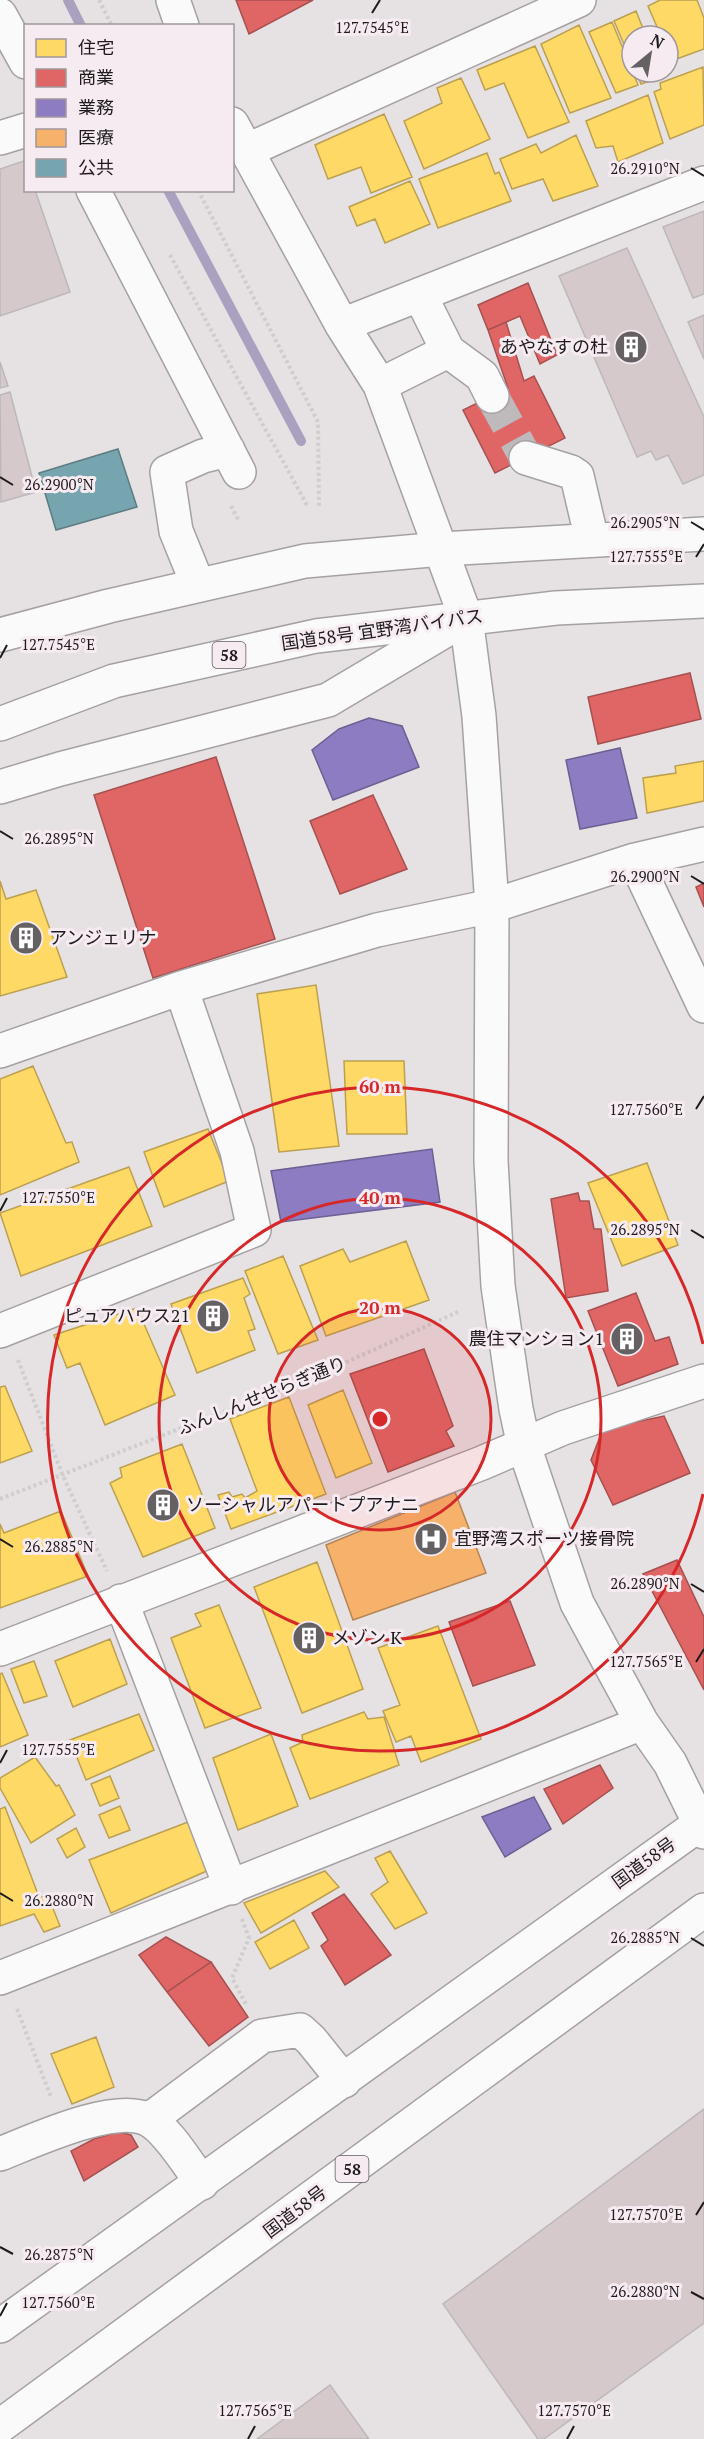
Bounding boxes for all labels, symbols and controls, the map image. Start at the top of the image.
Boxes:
text: 127.7545°E [335,17,409,37]
legend [24,24,234,192]
north arrow [620,24,680,84]
text: N [647,28,668,54]
text: 住宅 [78,35,114,59]
text: 商業 [78,65,114,89]
text: 業務 [78,95,114,119]
text: 医療 [78,125,114,149]
text: 公共 [78,155,114,179]
text: 26.2910°N [610,158,680,178]
building icon: あやなすの杜 [613,329,649,365]
place label: あやなすの杜 [500,334,608,358]
text: 26.2900°N [24,474,94,494]
text: 26.2905°N [610,512,680,532]
text: 127.7555°E [609,546,683,566]
street label: 国道58号 宜野湾バイパス [280,603,484,655]
text: 127.7545°E [21,634,95,654]
road number: 58 [212,642,246,668]
text: 26.2895°N [24,828,94,848]
text: 26.2900°N [610,866,680,886]
building icon: アンジェリナ [8,920,44,956]
place label: アンジェリナ [49,925,156,949]
text: 60 m [359,1074,401,1098]
text: 127.7560°E [609,1099,683,1119]
text: 40 m [359,1185,401,1209]
text: 127.7550°E [21,1187,95,1207]
text: 26.2895°N [610,1219,680,1239]
text: 20 m [359,1295,401,1319]
building icon: ピュアハウス21 [195,1298,231,1334]
place label: ピュアハウス21 [64,1303,190,1327]
building icon: 農住マンション1 [609,1321,645,1357]
place label: 農住マンション1 [468,1326,604,1350]
street label: ふんしんせせらぎ通り [174,1350,350,1440]
centre of rings [370,1409,390,1429]
building icon: ソーシャルアパートプアナニ [145,1487,181,1523]
place label: ソーシャルアパートプアナニ [186,1492,419,1516]
hospital icon: 宜野湾スポーツ接骨院 [413,1521,449,1557]
place label: 宜野湾スポーツ接骨院 [454,1526,634,1550]
text: 26.2885°N [24,1536,94,1556]
text: 26.2890°N [610,1573,680,1593]
building icon: メゾン K [291,1620,327,1656]
place label: メゾン K [332,1625,402,1649]
text: 127.7565°E [609,1651,683,1671]
text: 127.7555°E [21,1739,95,1759]
street label: 国道58号 [607,1831,680,1893]
text: 26.2880°N [24,1890,94,1910]
text: 26.2885°N [610,1927,680,1947]
road number: 58 [336,2156,368,2182]
street label: 国道58号 [258,2180,331,2243]
text: 127.7570°E [609,2204,683,2224]
text: 26.2875°N [24,2244,94,2264]
text: 26.2880°N [610,2281,680,2301]
text: 127.7560°E [21,2292,95,2312]
text: 127.7565°E [218,2400,292,2420]
text: 127.7570°E [537,2400,611,2420]

